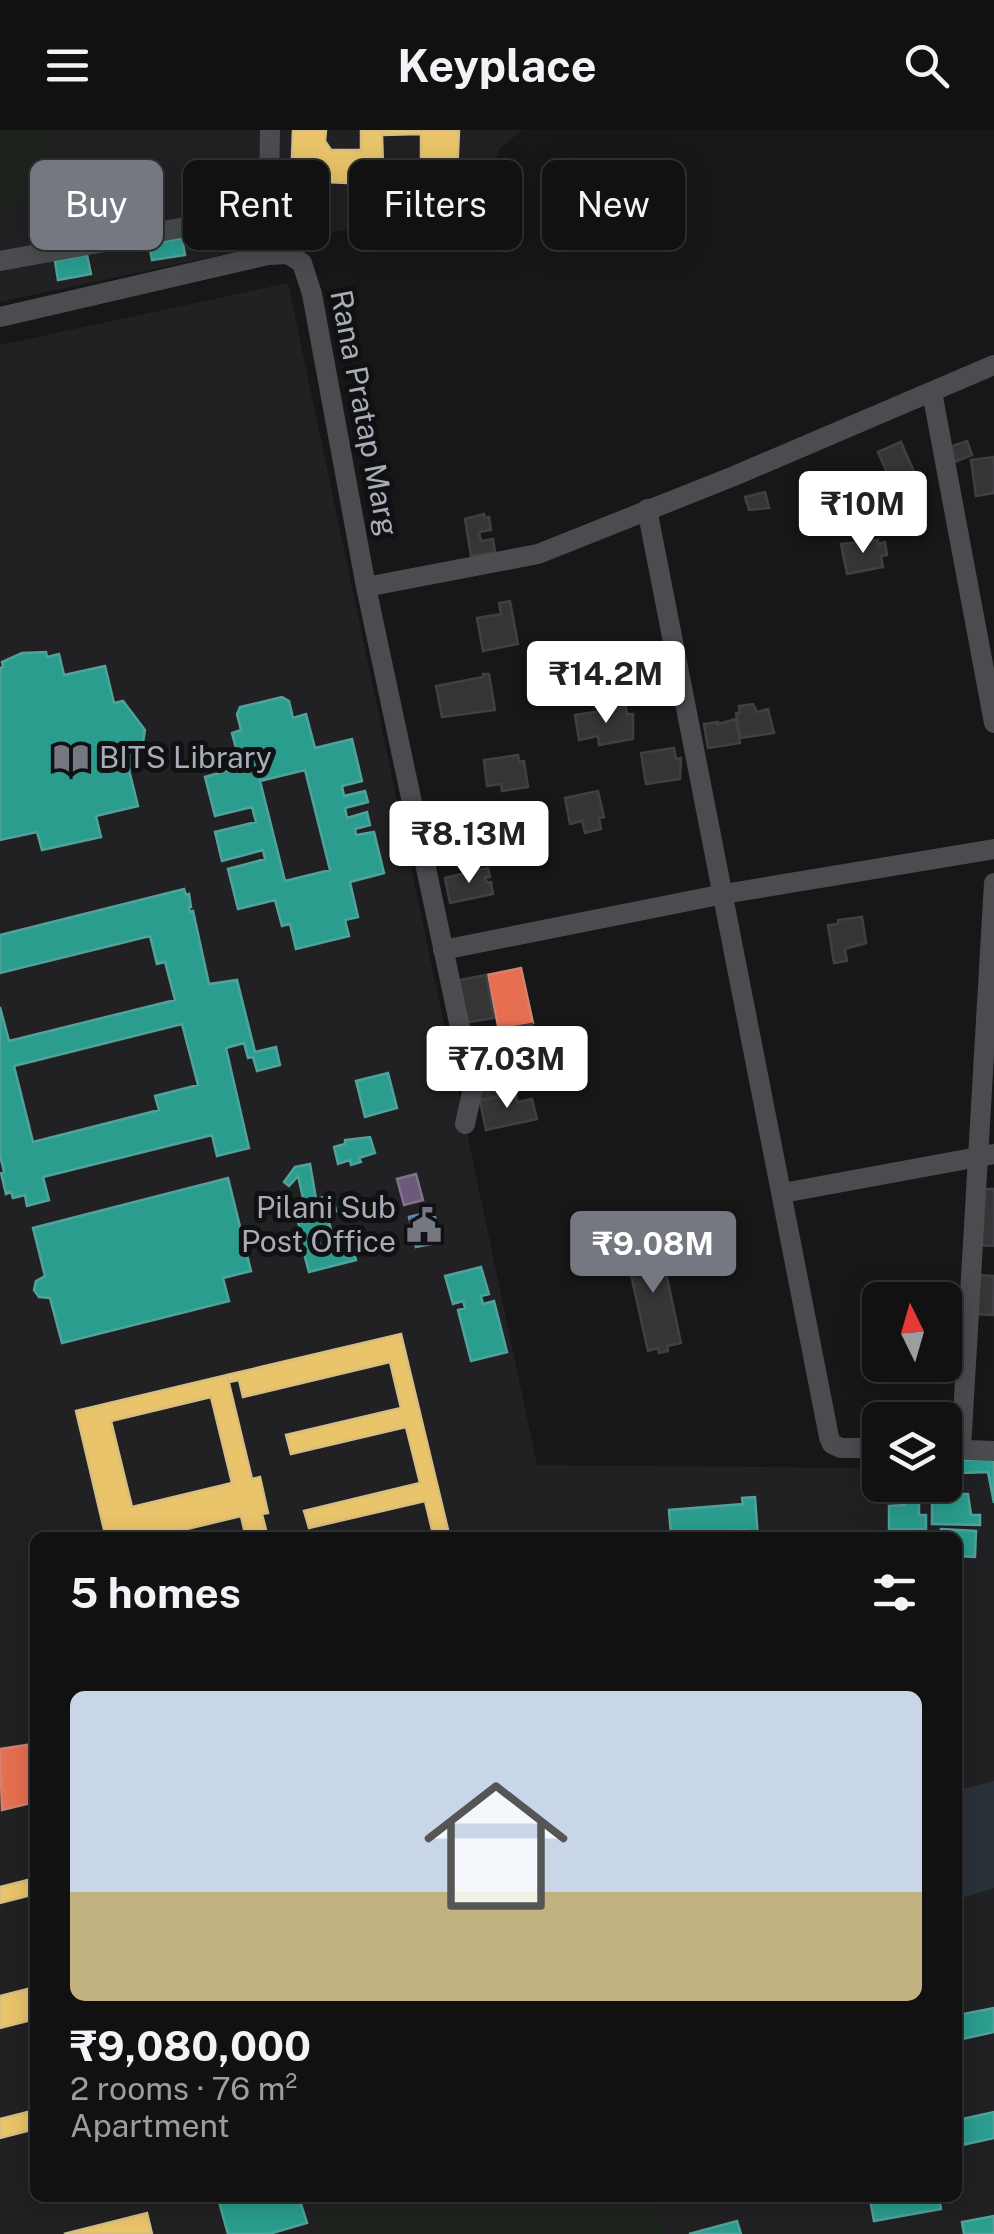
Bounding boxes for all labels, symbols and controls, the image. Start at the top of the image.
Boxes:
icon: menu [40,38,95,93]
icon: search [899,38,954,93]
text: Keyplace [397,39,597,92]
chip: Buy [30,160,163,250]
chip: Rent [183,160,329,250]
chip: Filters [349,160,522,250]
chip: New [542,160,685,250]
street label: Rana Pratap Marg [323,287,407,539]
pin: ₹10M [804,471,922,556]
text: ₹10M [821,485,905,522]
pin: ₹14.2M [525,641,687,726]
text: ₹14.2M [549,655,663,692]
library icon: BITS Library [52,739,90,777]
place label: BITS Library [99,739,272,775]
pin: ₹8.13M [388,801,550,886]
text: ₹8.13M [411,815,527,852]
pin: ₹7.03M [426,1026,588,1111]
text: ₹7.03M [449,1040,565,1077]
place label: Pilani Sub Post Office [241,1189,396,1259]
public building icon: Pilani Sub Post Office [405,1206,443,1244]
pin: ₹9.08M [572,1211,734,1296]
text: ₹9.08M [592,1225,714,1262]
north arrow [862,1282,962,1382]
map controls [862,1282,962,1502]
button: layers [862,1402,962,1502]
icon: filters [867,1565,922,1620]
text: 5 homes [70,1568,241,1617]
icon: home [406,1756,586,1936]
text: ₹9,080,000 [70,2021,311,2070]
text: 2 rooms · 76 m² [70,2070,297,2107]
text: Apartment [70,2107,230,2144]

